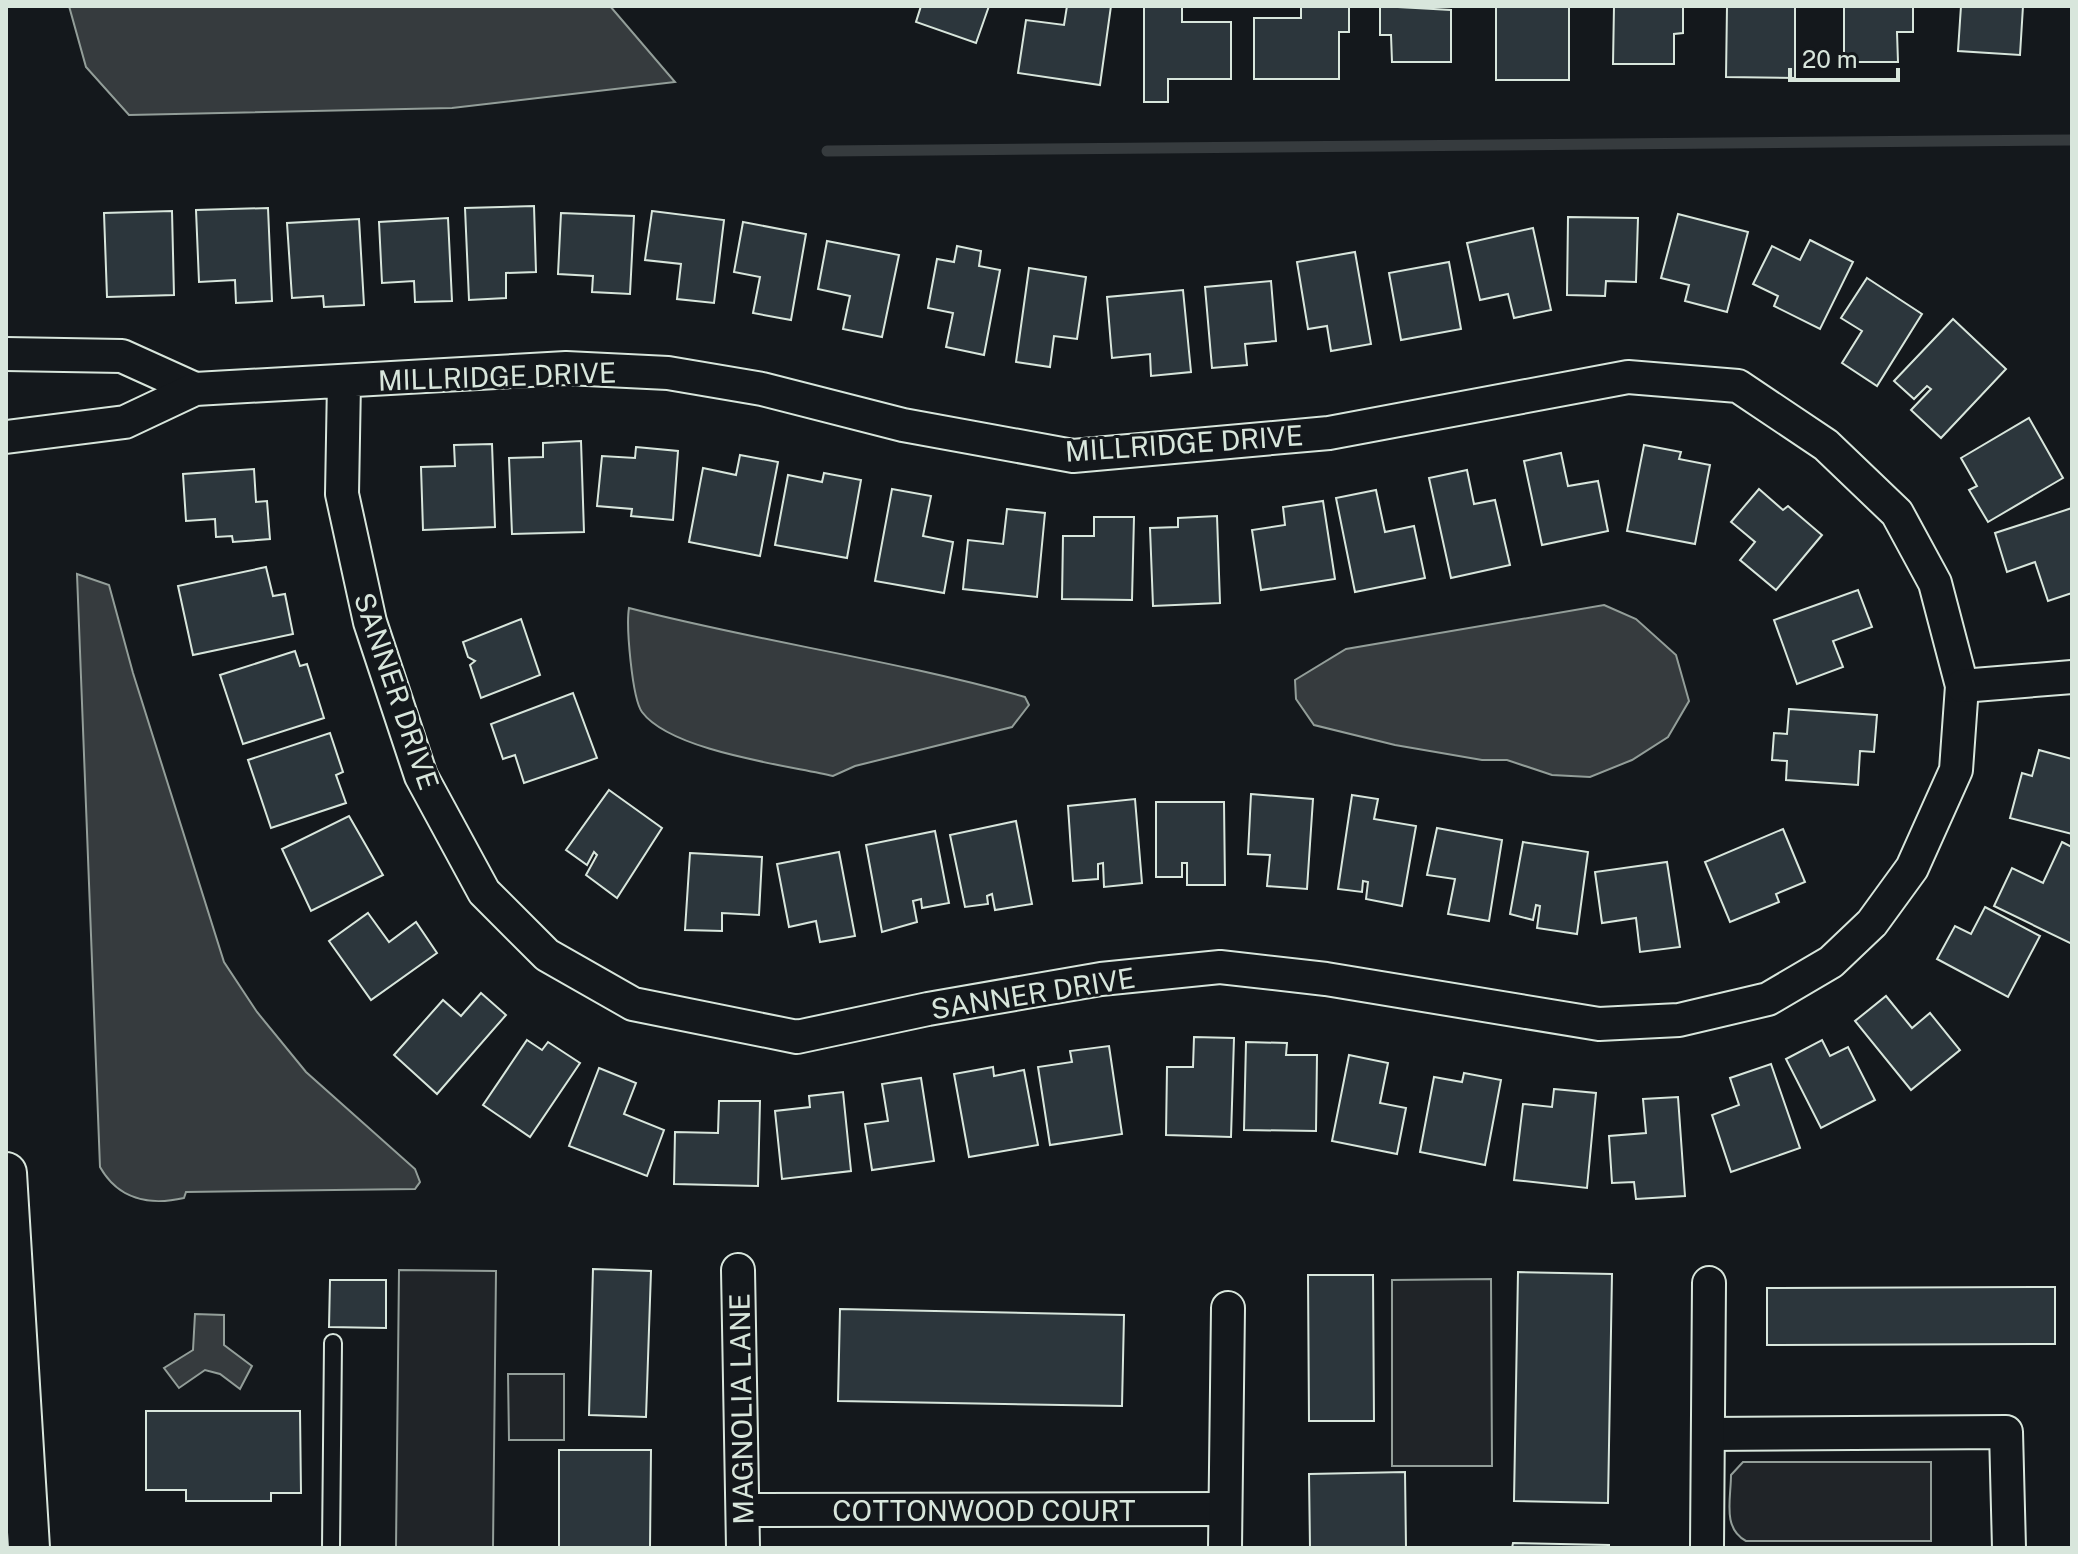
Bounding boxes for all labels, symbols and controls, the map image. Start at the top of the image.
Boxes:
scale bar [1790,32,1898,82]
text: 20 m [1802,45,1858,73]
street label: MILLRIDGE DRIVE [377,355,617,397]
street label: MILLRIDGE DRIVE [1064,418,1304,468]
street label: SANNER DRIVE [348,588,446,794]
street label: SANNER DRIVE [929,961,1137,1025]
street label: MAGNOLIA LANE [722,1293,760,1525]
street label: COTTONWOOD COURT [832,1494,1136,1527]

